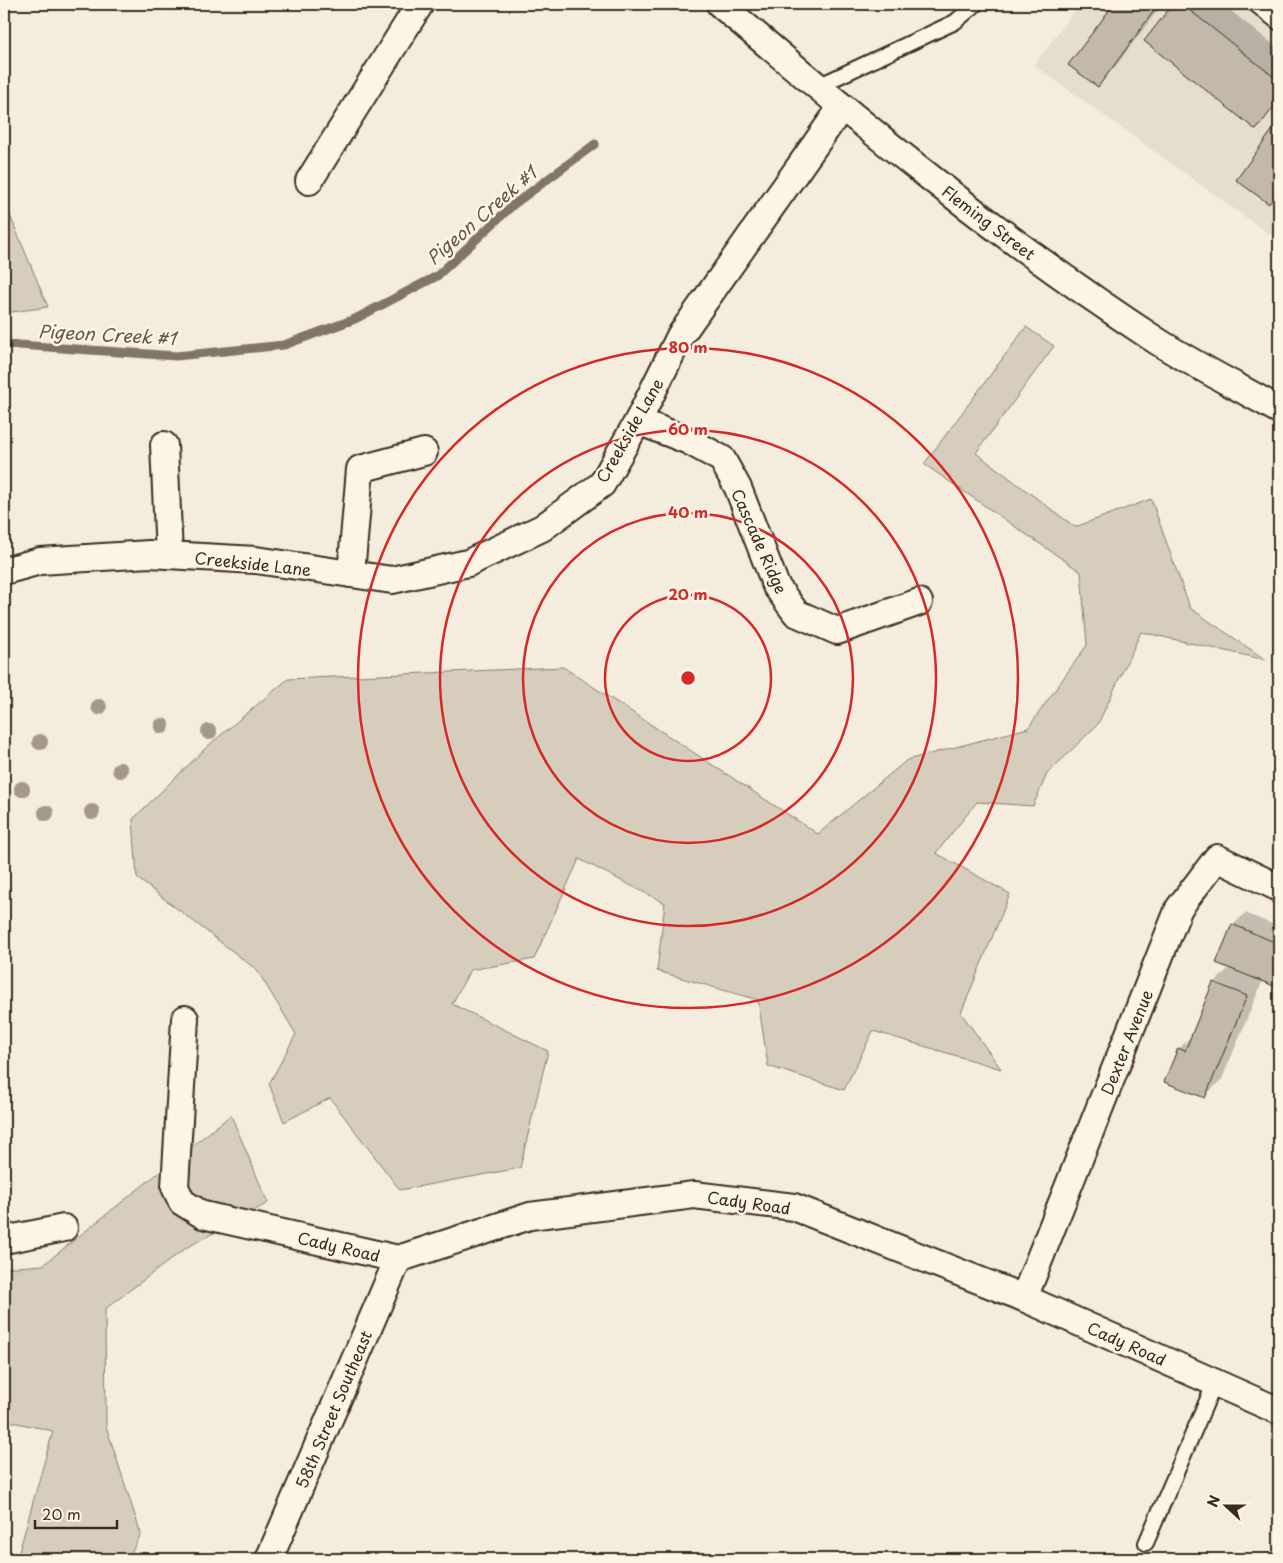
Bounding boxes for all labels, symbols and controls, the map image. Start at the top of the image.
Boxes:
water label: Pigeon Creek #1 [420,158,544,270]
street label: Fleming Street [937,179,1041,266]
water label: Pigeon Creek #1 [37,317,180,351]
text: 80 m [668,335,708,358]
street label: Creekside Lane [589,373,669,487]
text: 60 m [668,417,708,440]
street label: Cascade Ridge [726,485,794,597]
text: 40 m [668,500,708,523]
street label: Creekside Lane [194,545,312,581]
text: 20 m [669,582,707,605]
centre of rings [679,669,697,687]
street label: Dexter Avenue [1094,986,1158,1098]
street label: Cady Road [706,1184,792,1220]
street label: Cady Road [295,1225,383,1267]
street label: Cady Road [1084,1315,1170,1371]
street label: 58th Street Southeast [289,1326,377,1492]
north arrow [1200,1480,1250,1530]
text: N [1202,1492,1225,1510]
scale bar [35,1498,118,1530]
text: 20 m [42,1502,81,1525]

